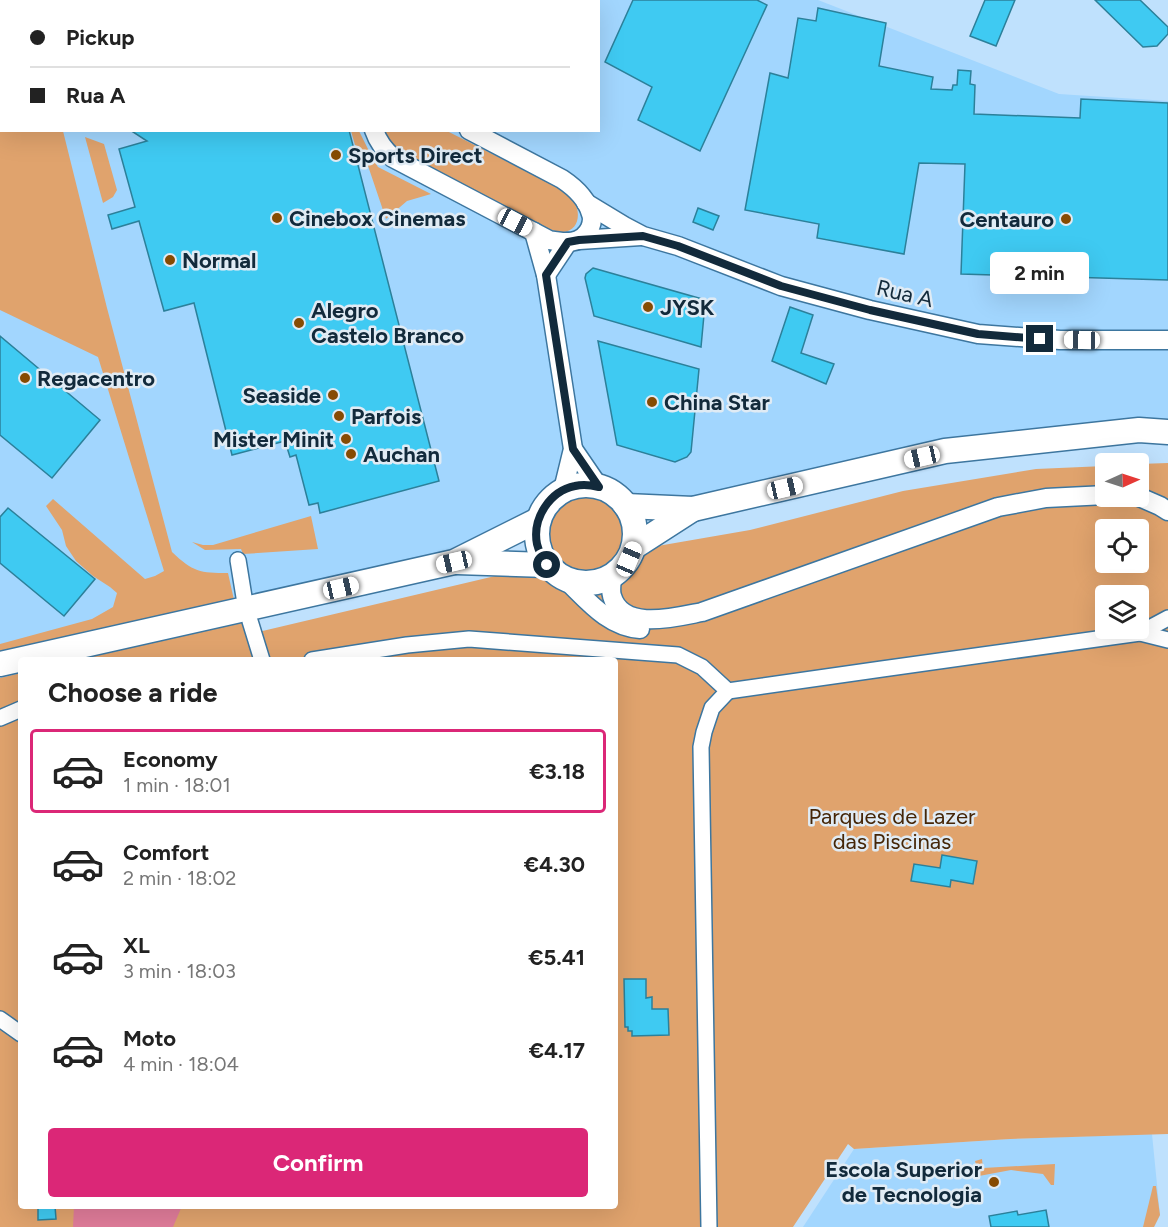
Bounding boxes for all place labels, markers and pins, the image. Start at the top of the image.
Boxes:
place label: Sports Direct [348,142,483,169]
marker: Sports Direct [329,148,343,162]
place label: Cinebox Cinemas [289,205,466,232]
place label: Centauro [959,206,1054,233]
marker: Cinebox Cinemas [270,211,284,225]
marker: Centauro [1059,212,1073,226]
place label: Normal [182,247,256,274]
marker: Normal [163,253,177,267]
place label: JYSK [660,294,715,321]
place label: Alegro Castelo Branco [311,297,464,349]
marker: JYSK [641,300,655,314]
marker: Alegro Castelo Branco [292,316,306,330]
place label: Regacentro [37,365,155,392]
marker: Regacentro [18,371,32,385]
place label: Seaside [242,382,321,409]
marker: Seaside [326,388,340,402]
place label: China Star [664,389,770,416]
marker: China Star [645,395,659,409]
place label: Parfois [351,403,421,430]
marker: Parfois [332,409,346,423]
place label: Mister Minit [213,426,334,453]
marker: Mister Minit [339,432,353,446]
place label: Auchan [363,441,440,468]
marker: Auchan [344,447,358,461]
place label: Escola Superior de Tecnologia [825,1156,983,1208]
marker: Escola Superior de Tecnologia [987,1175,1001,1189]

